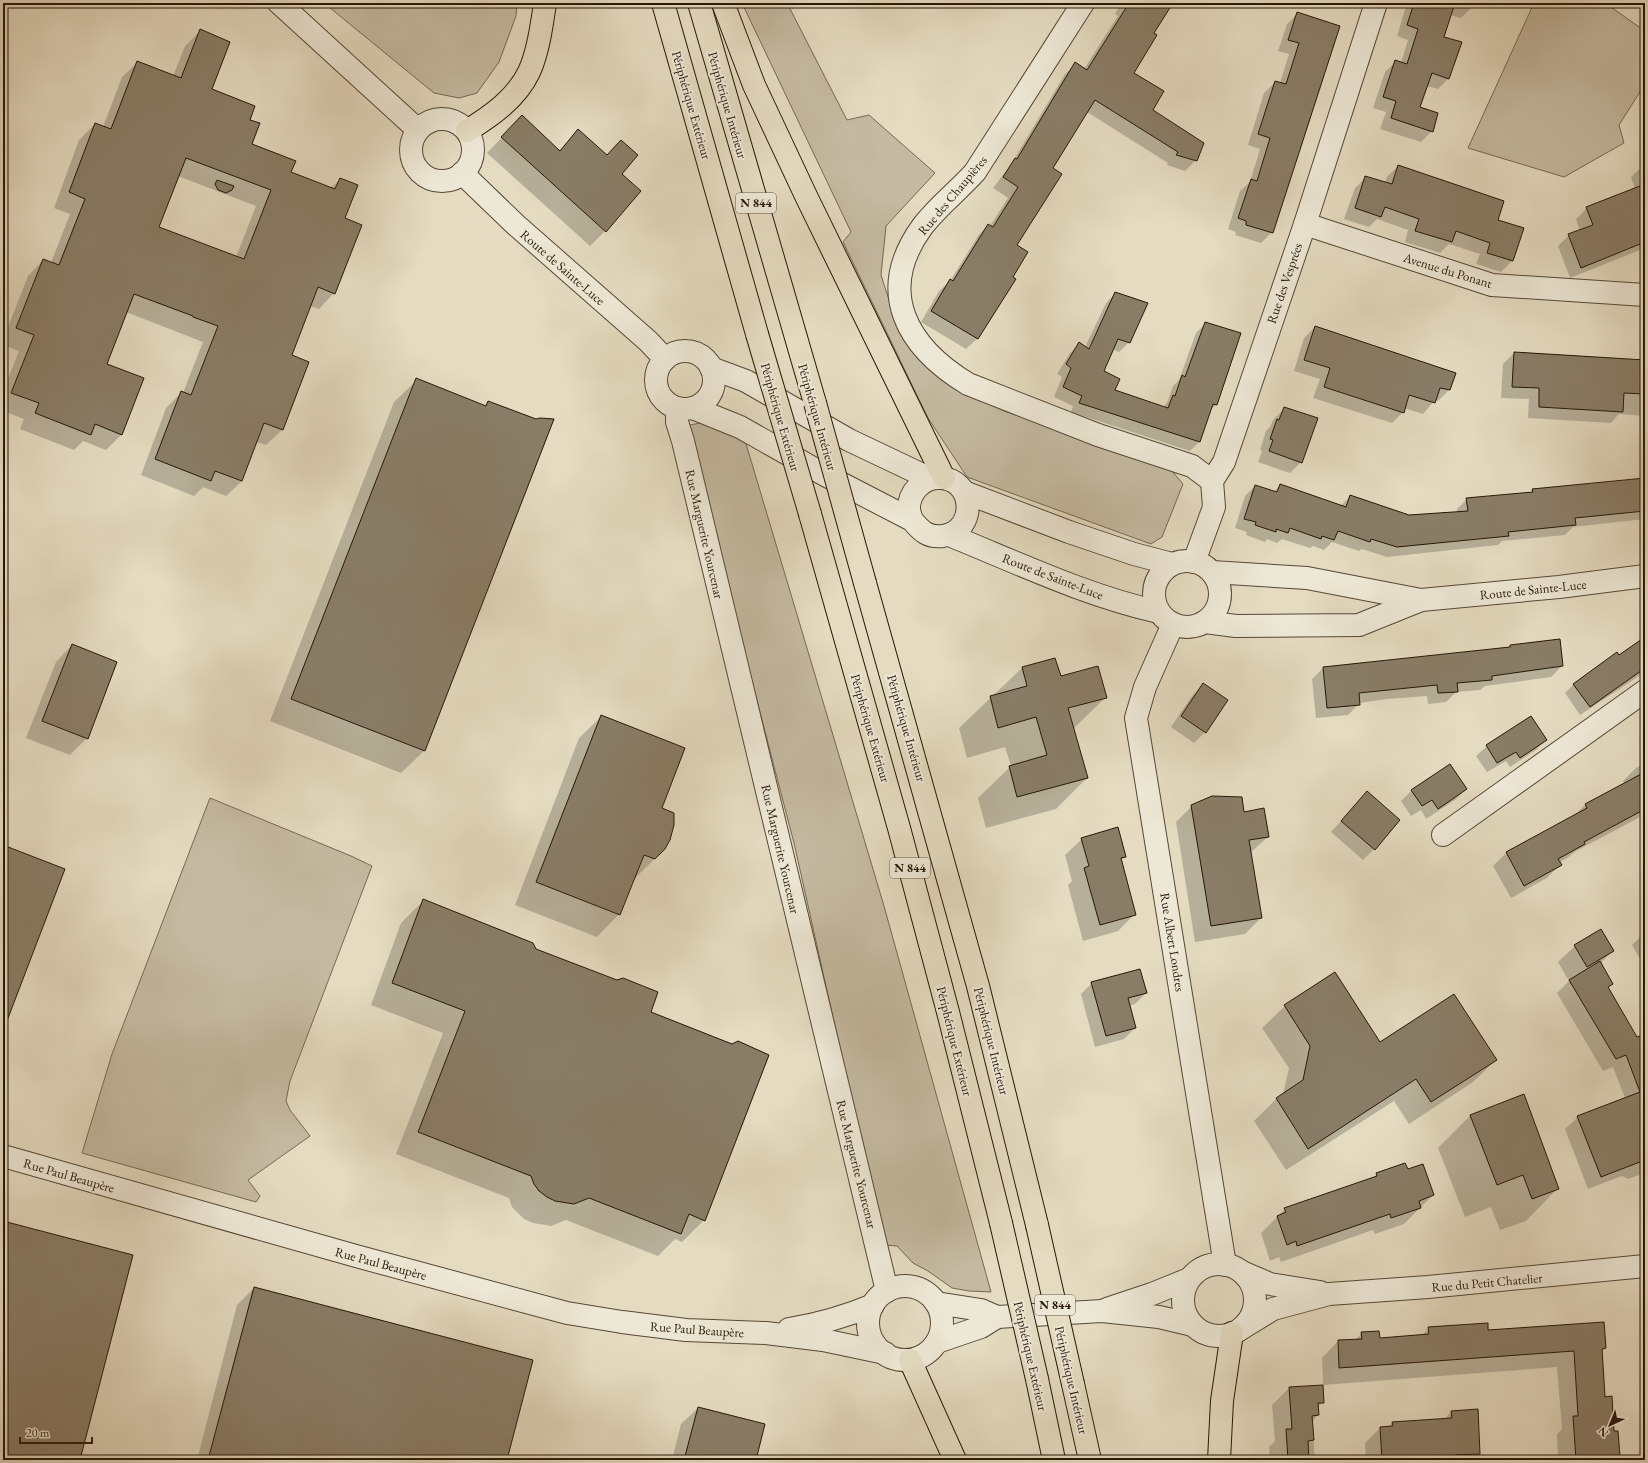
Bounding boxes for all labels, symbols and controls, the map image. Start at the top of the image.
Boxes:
street label: Périphérique Extérieur [668,49,715,162]
street label: Périphérique Intérieur [704,50,751,161]
street label: Rue des Chaupières [914,152,991,239]
road number: N 844 [736,193,776,213]
street label: Route de Sainte-Luce [517,226,609,309]
street label: Rue des Vesprées [1263,241,1306,326]
street label: Avenue du Ponant [1400,249,1494,292]
street label: Périphérique Extérieur [757,361,804,474]
street label: Périphérique Intérieur [794,362,841,473]
street label: Rue Marguerite Yourcenar [681,468,728,601]
street label: Route de Sainte-Luce [1000,549,1106,604]
street label: Route de Sainte-Luce [1479,575,1587,604]
street label: Périphérique Extérieur [847,672,894,785]
street label: Périphérique Intérieur [883,673,930,784]
street label: Rue Marguerite Yourcenar [757,783,804,916]
road number: N 844 [890,858,930,878]
street label: Rue Albert Londres [1156,891,1189,993]
street label: Périphérique Extérieur [933,985,976,1098]
street label: Périphérique Intérieur [970,985,1013,1097]
street label: Rue Marguerite Yourcenar [832,1098,881,1231]
street label: Rue Paul Beaupère [21,1154,116,1197]
street label: Rue Paul Beaupère [333,1243,428,1284]
street label: Rue du Petit Chatelier [1431,1269,1544,1296]
road number: N 844 [1035,1295,1075,1315]
street label: Périphérique Extérieur [1010,1300,1052,1413]
street label: Rue Paul Beaupère [649,1318,744,1341]
street label: Périphérique Intérieur [1051,1324,1092,1436]
north arrow [1590,1405,1630,1445]
scale bar [20,1419,92,1445]
text: N [1595,1424,1611,1440]
text: 20 m [26,1425,50,1441]

